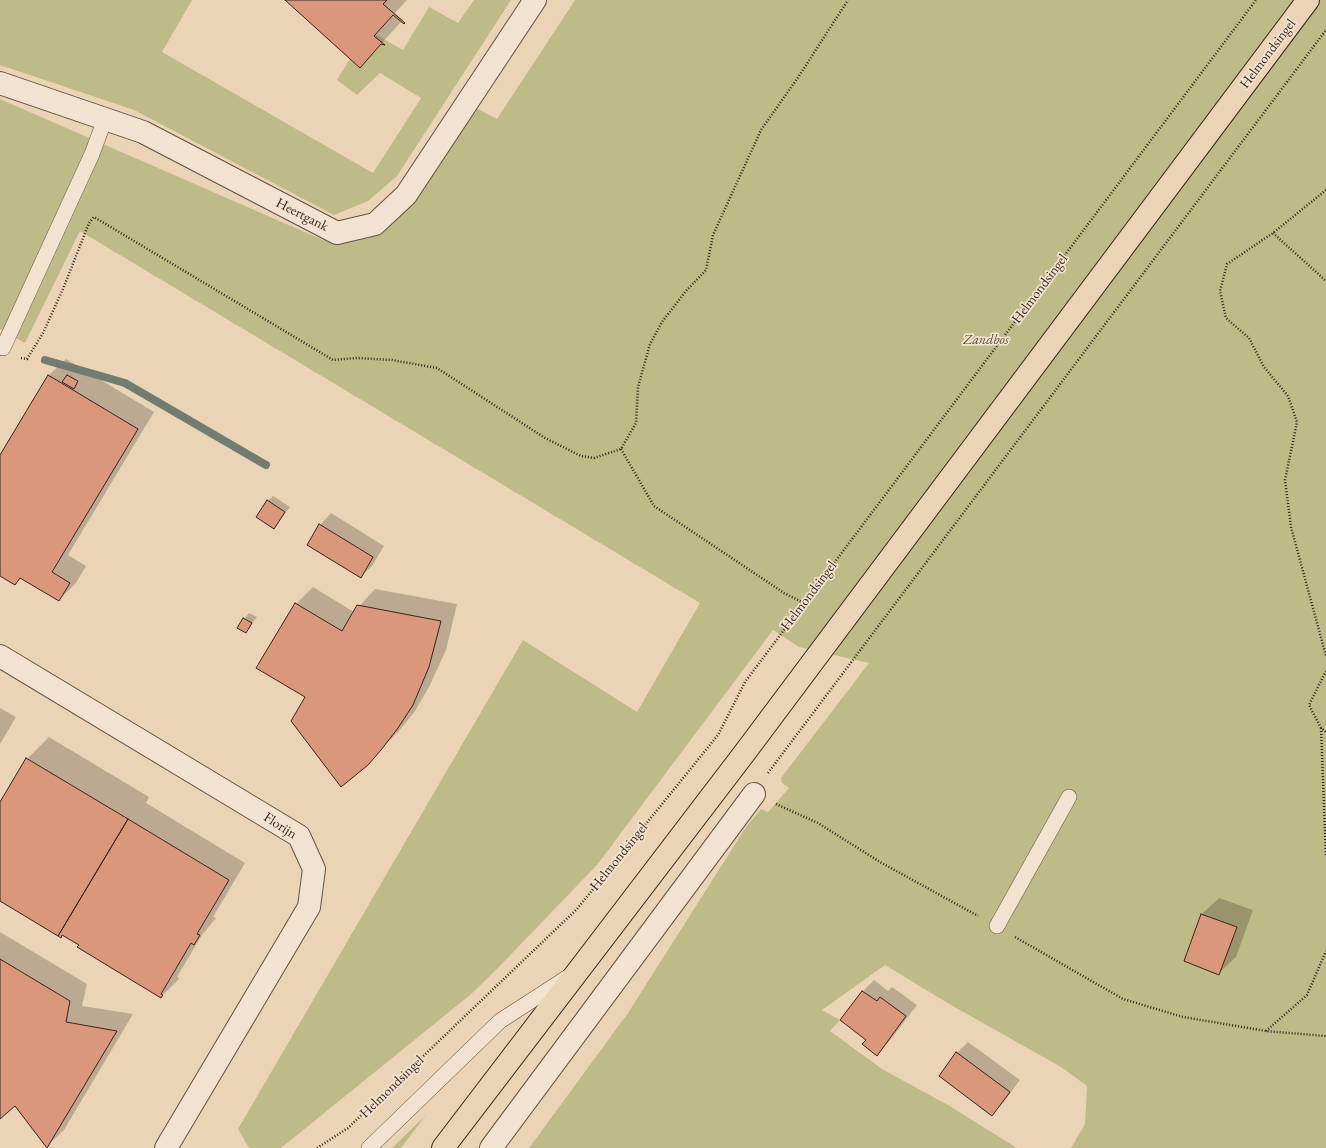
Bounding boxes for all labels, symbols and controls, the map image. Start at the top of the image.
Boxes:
street label: Helmondsingel [1236,16,1300,92]
street label: Heertgank [273,195,331,235]
street label: Helmondsingel [1008,251,1072,327]
park label: Zandbos [963,332,1009,348]
street label: Helmondsingel [777,558,841,634]
street label: Florijn [260,809,300,843]
street label: Helmondsingel [586,820,652,894]
street label: Helmondsingel [356,1052,428,1122]

